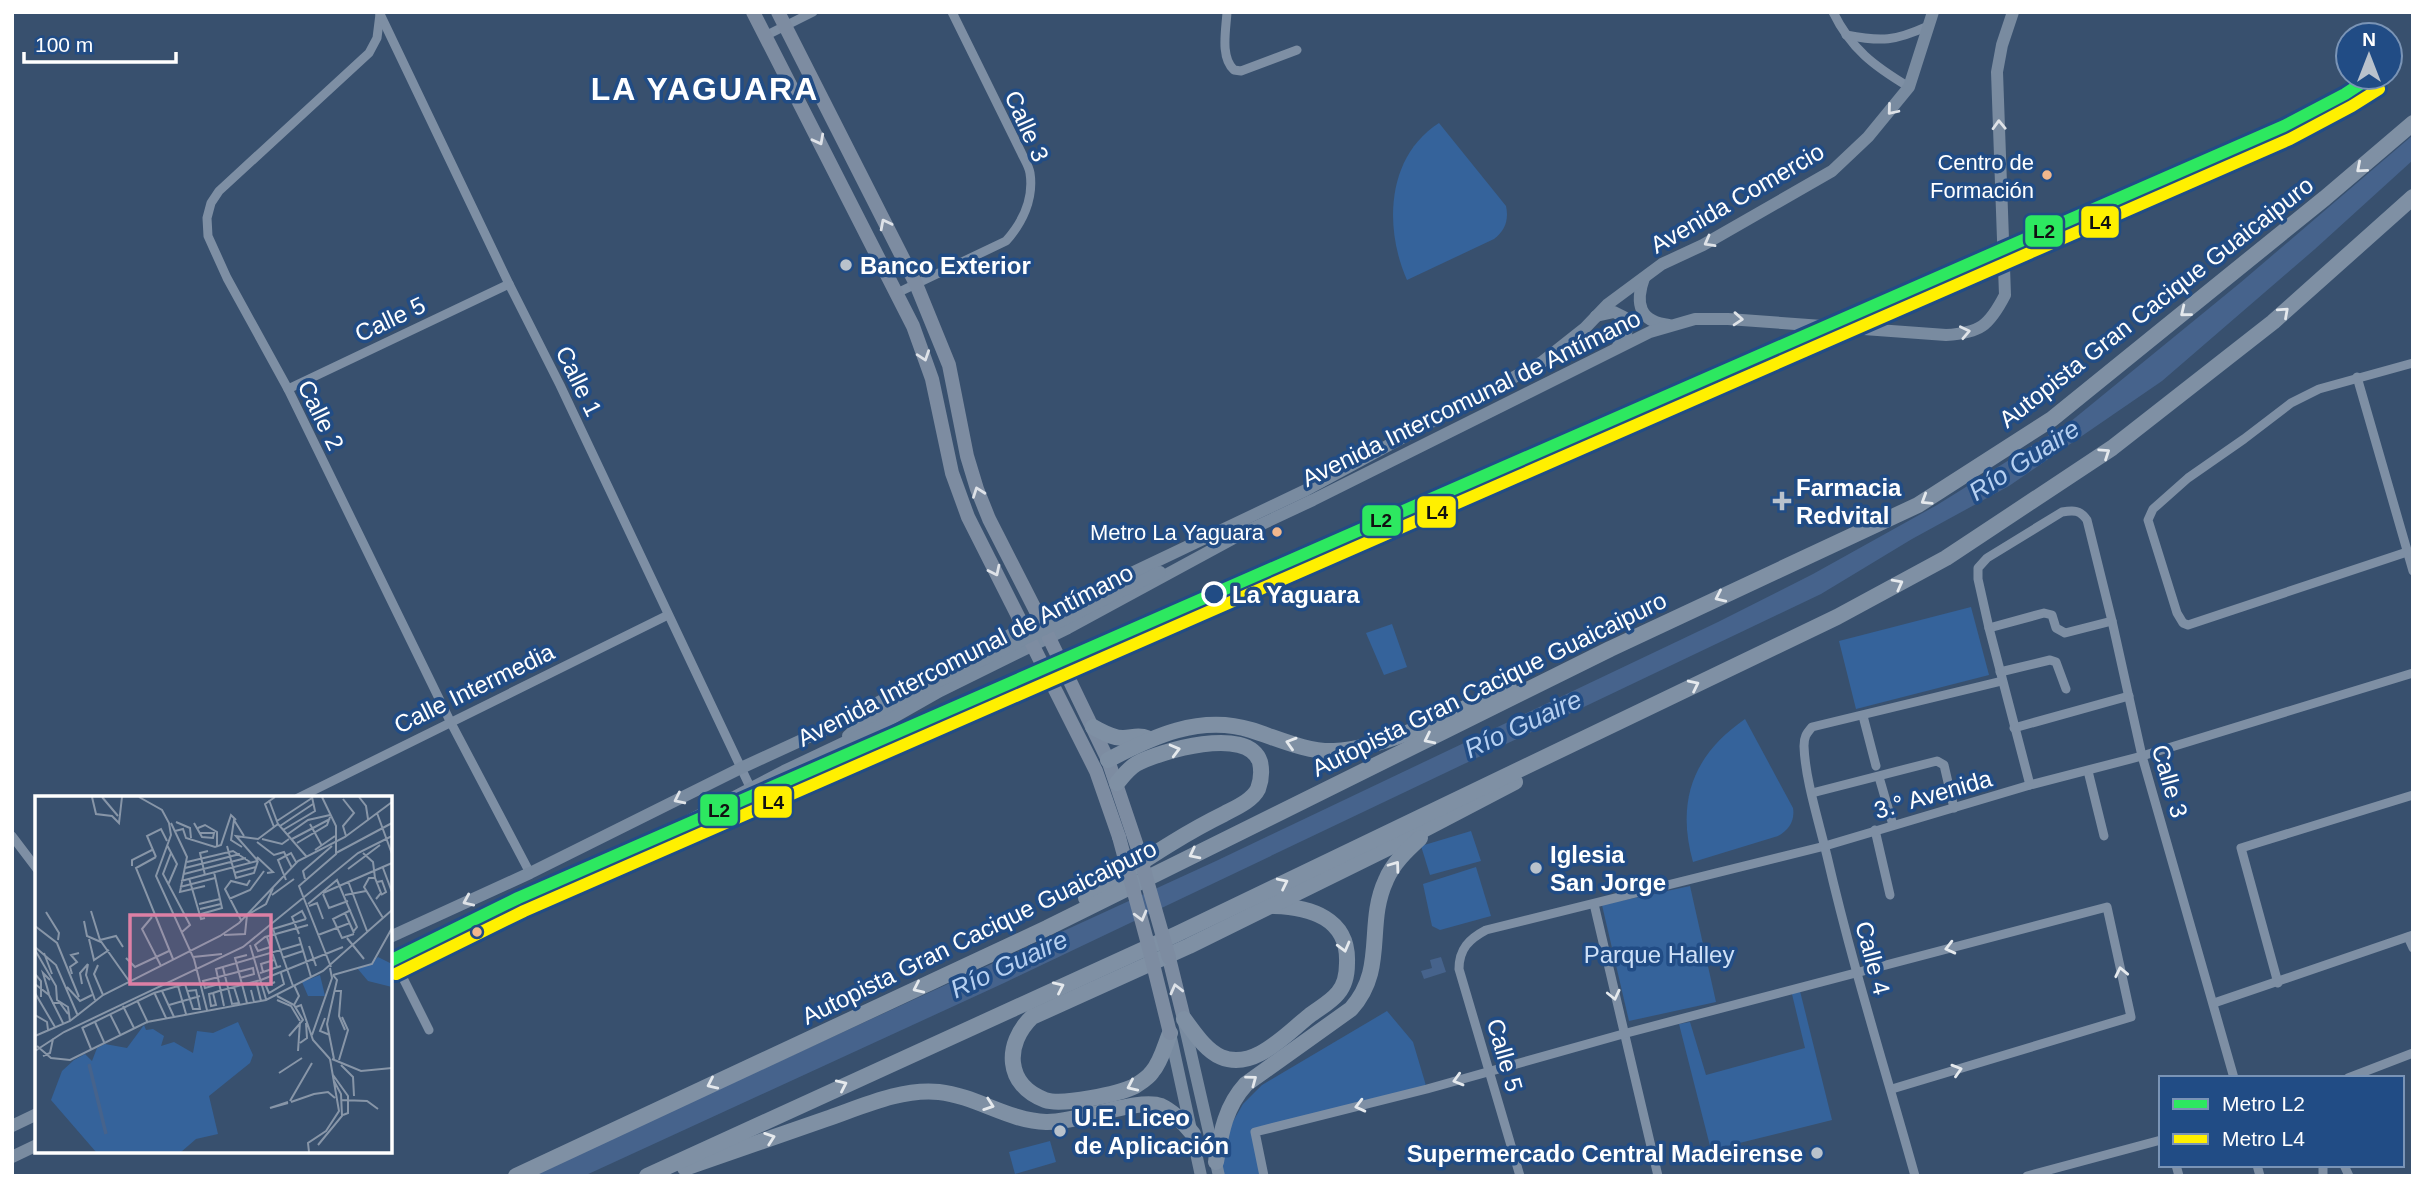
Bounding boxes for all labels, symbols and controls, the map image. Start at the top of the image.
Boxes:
scale bar [24,21,177,65]
north arrow [2334,21,2404,91]
text: N [2362,29,2376,50]
text: 100 m [35,33,93,56]
district label: LA YAGUARA [591,71,819,107]
street label: Calle 3 [999,86,1055,166]
one-way arrow [1888,101,1900,114]
one-way arrow [1992,120,2007,131]
one-way arrow [811,133,824,146]
street label: Avenida Comercio [1646,137,1828,259]
place label: Centro de Formación [1930,150,2034,203]
one-way arrow [2356,160,2369,172]
marker: Centro de Formación [2040,168,2054,182]
street label: Autopista Gran Cacique Guaicaipuro [1994,171,2318,433]
line badge: L4 [2080,205,2120,239]
text: L4 [2089,212,2112,233]
line badge: L2 [2024,214,2064,248]
one-way arrow [879,219,893,231]
text: L2 [2033,221,2055,242]
one-way arrow [1704,233,1716,247]
place label: Banco Exterior [860,252,1031,279]
marker: Banco Exterior [838,257,854,273]
street label: Calle 5 [350,291,430,347]
one-way arrow [2180,303,2192,316]
street label: Avenida Intercomunal de Antímano [1297,304,1645,492]
one-way arrow [2276,308,2289,320]
one-way arrow [1733,312,1744,327]
one-way arrow [1958,326,1970,341]
street label: Calle 1 [550,342,608,420]
one-way arrow [916,349,930,361]
street label: Calle 2 [292,376,350,454]
water label: Río Guaire [1963,413,2085,507]
one-way arrow [2097,449,2110,461]
place label: Farmacia Redvital [1796,474,1902,529]
one-way arrow [973,486,987,498]
one-way arrow [1920,491,1933,504]
marker: Farmacia Redvital [1774,493,1790,509]
line badge: L4 [1416,495,1457,529]
text: L4 [1426,502,1449,523]
line badge: L2 [1361,504,1402,537]
text: L2 [1370,510,1392,531]
place label: Metro La Yaguara [1090,520,1265,545]
marker: Metro La Yaguara [1270,525,1284,539]
street label: Avenida Intercomunal de Antímano [793,558,1137,752]
one-way arrow [986,564,1000,576]
one-way arrow [1890,579,1903,592]
place label: La Yaguara [1232,581,1360,608]
marker: La Yaguara [1202,582,1226,606]
street label: Autopista Gran Cacique Guaicaipuro [1307,586,1671,782]
one-way arrow [1715,589,1727,603]
street label: Calle Intermedia [390,637,559,738]
one-way arrow [1687,680,1699,694]
water label: Río Guaire [1460,684,1586,764]
one-way arrow [1424,730,1436,744]
one-way arrow [1285,736,1297,751]
street label: Calle 3 [2147,741,2193,821]
one-way arrow [1169,744,1181,758]
street label: 3.° Avenida [1871,764,1996,824]
line badge: L4 [753,785,793,819]
one-way arrow [674,790,687,804]
text: L4 [762,792,785,813]
line badge: L2 [699,793,739,827]
inset map [35,796,392,1153]
text: L2 [708,800,730,821]
street label: Autopista Gran Cacique Guaicaipuro [797,834,1161,1030]
place label: Iglesia San Jorge [1550,841,1666,896]
one-way arrow [1189,846,1201,860]
marker: Iglesia San Jorge [1528,860,1544,876]
one-way arrow [1387,861,1399,874]
one-way arrow [1276,877,1288,891]
one-way arrow [463,893,475,907]
one-way arrow [1132,910,1147,922]
street label: Calle 4 [1850,918,1896,998]
water label: Río Guaire [946,924,1072,1004]
unlabelled marker [470,925,484,939]
one-way arrow [1944,940,1956,954]
one-way arrow [1336,941,1350,953]
park label: Parque Halley [1584,941,1734,968]
one-way arrow [2115,966,2129,978]
one-way arrow [913,980,925,994]
one-way arrow [1052,981,1064,995]
one-way arrow [1170,983,1184,995]
one-way arrow [1606,989,1620,1001]
street label: Calle 5 [1482,1015,1528,1095]
one-way arrow [1951,1063,1963,1078]
one-way arrow [1452,1071,1464,1086]
one-way arrow [707,1076,719,1090]
one-way arrow [1244,1076,1257,1089]
legend [2159,1076,2404,1167]
one-way arrow [1127,1078,1139,1092]
one-way arrow [835,1079,847,1093]
text: Metro L2 [2222,1092,2305,1115]
one-way arrow [982,1097,994,1111]
one-way arrow [1355,1098,1367,1112]
place label: U.E. Liceo de Aplicación [1074,1104,1229,1159]
marker: U.E. Liceo de Aplicación [1052,1123,1068,1139]
text: Metro L4 [2222,1127,2305,1150]
one-way arrow [764,1132,776,1146]
place label: Supermercado Central Madeirense [1407,1140,1803,1167]
marker: Supermercado Central Madeirense [1809,1145,1825,1161]

